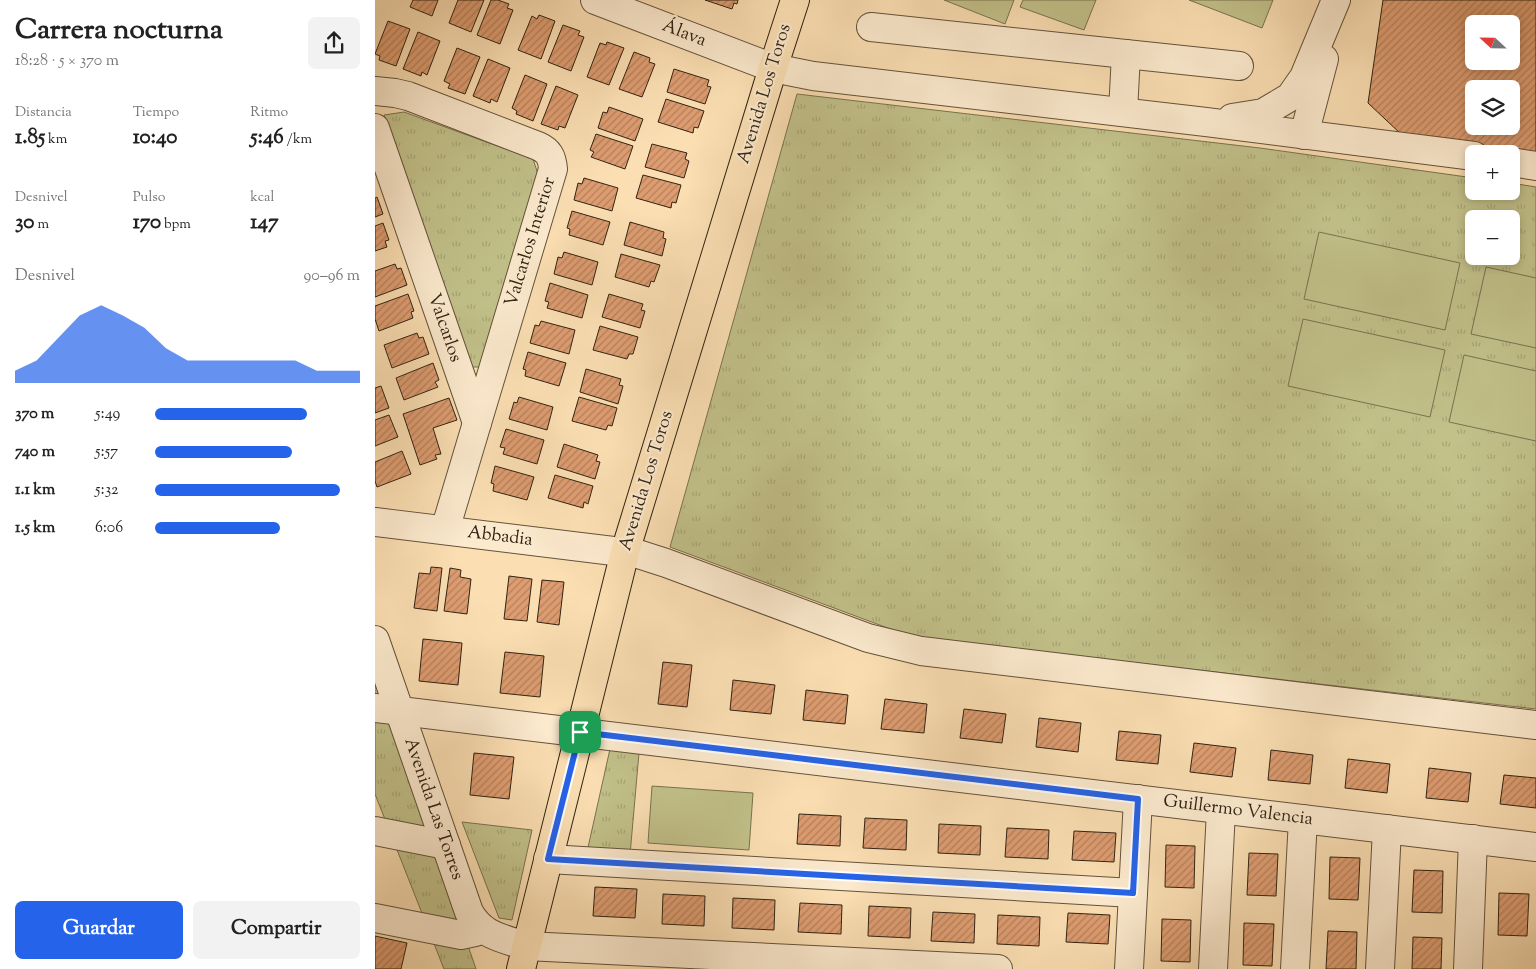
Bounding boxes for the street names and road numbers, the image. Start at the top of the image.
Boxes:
street label: Álava [658,14,710,54]
street label: Avenida Los Toros [731,21,799,167]
street label: Valcarlos Interior [499,174,563,310]
street label: Valcarlos [420,290,468,366]
street label: Avenida Los Toros [613,408,681,554]
street label: Abbadia [466,520,534,554]
street label: Avenida Las Torres [396,734,470,884]
street label: Guillermo Valencia [1162,789,1314,833]

